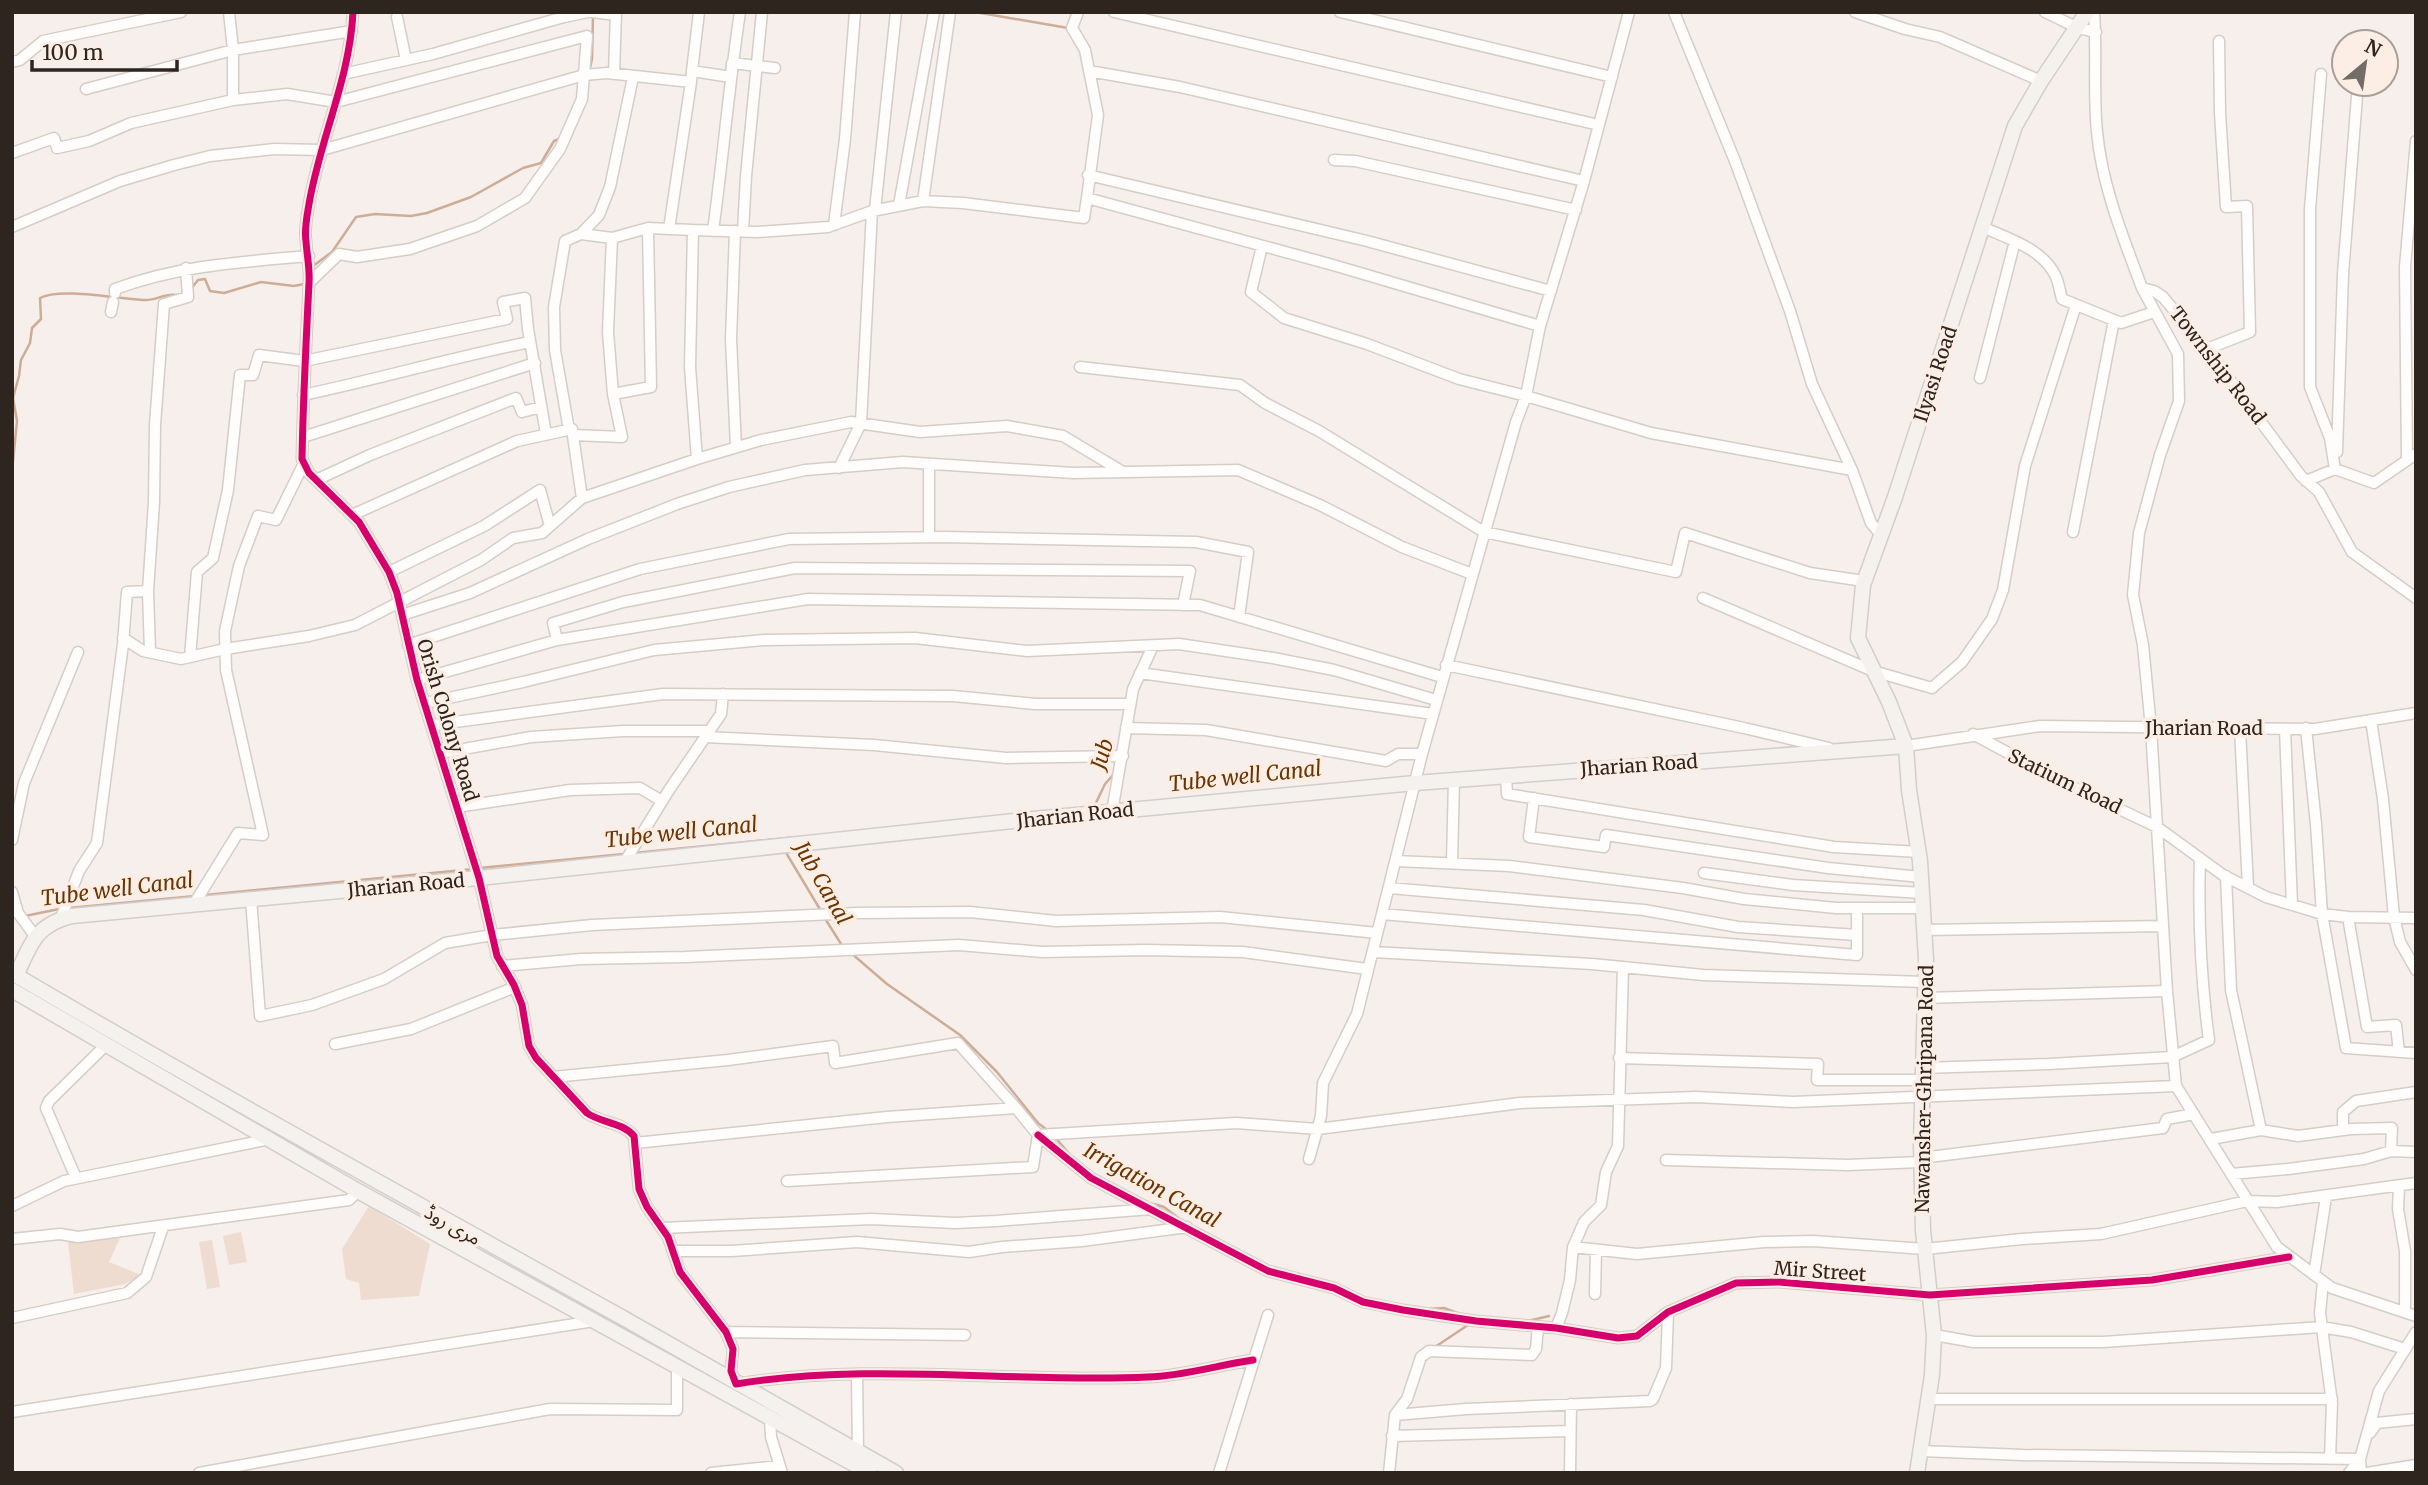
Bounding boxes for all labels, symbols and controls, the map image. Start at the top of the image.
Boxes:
scale bar [32,28,177,72]
north arrow [2330,28,2400,98]
text: N [2361,34,2386,62]
text: 100 m [42,39,104,66]
street label: Township Road [2165,302,2271,428]
street label: Ilyasi Road [1908,323,1962,425]
street label: Orish Colony Road [412,636,484,804]
street label: Jharian Road [2144,716,2263,740]
water label: Jub [1084,735,1119,775]
street label: Statium Road [2004,743,2126,819]
street label: Jharian Road [1578,749,1699,781]
water label: Tube well Canal [1167,755,1323,797]
street label: Jharian Road [1014,797,1135,833]
water label: Tube well Canal [603,811,759,853]
water label: Jub Canal [787,835,858,929]
water label: Tube well Canal [39,866,195,912]
street label: Jharian Road [345,868,466,902]
street label: Nawansher-Ghripana Road [1910,965,1938,1213]
water label: Irrigation Canal [1079,1136,1225,1234]
street label: مری روڈ [421,1200,485,1250]
street label: Mir Street [1773,1256,1867,1286]

